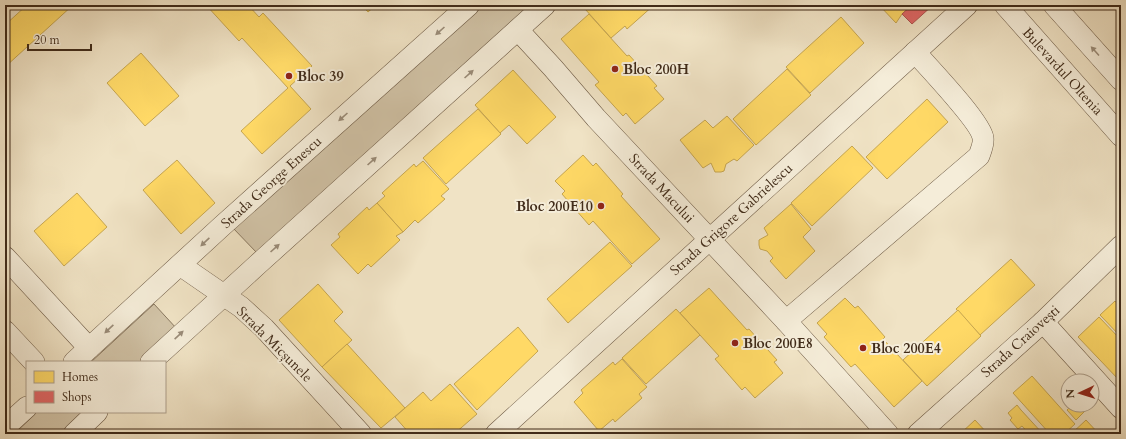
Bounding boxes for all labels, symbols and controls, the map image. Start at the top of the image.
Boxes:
street label: Bulevardul Oltenia [1018,23,1107,119]
scale bar [28,26,91,52]
one-way arrow [436,26,445,35]
text: 20 m [34,32,61,48]
one-way arrow [1090,46,1100,56]
place label: Bloc 200H [623,60,689,79]
marker: Bloc 200H [610,64,620,74]
place label: Bloc 39 [297,67,344,86]
one-way arrow [464,69,474,79]
marker: Bloc 39 [284,71,294,81]
one-way arrow [338,113,348,122]
street label: Strada George Enescu [217,132,326,233]
street label: Strada Macului [625,150,699,227]
one-way arrow [367,156,377,166]
street label: Strada Grigore Gabrielescu [666,159,797,280]
place label: Bloc 200E10 [516,197,593,216]
marker: Bloc 200E10 [596,201,606,211]
one-way arrow [200,237,210,246]
one-way arrow [270,243,281,252]
street label: Strada Craiovești [977,301,1064,382]
street label: Strada Micșunele [233,302,317,386]
one-way arrow [104,325,114,334]
one-way arrow [174,331,184,340]
place label: Bloc 200E8 [743,334,813,353]
marker: Bloc 200E8 [730,338,740,348]
place label: Bloc 200E4 [871,339,941,358]
marker: Bloc 200E4 [858,343,868,353]
legend [26,361,166,413]
text: Homes [62,369,98,385]
north arrow [1060,373,1100,413]
text: N [1063,388,1078,399]
text: Shops [62,389,91,405]

